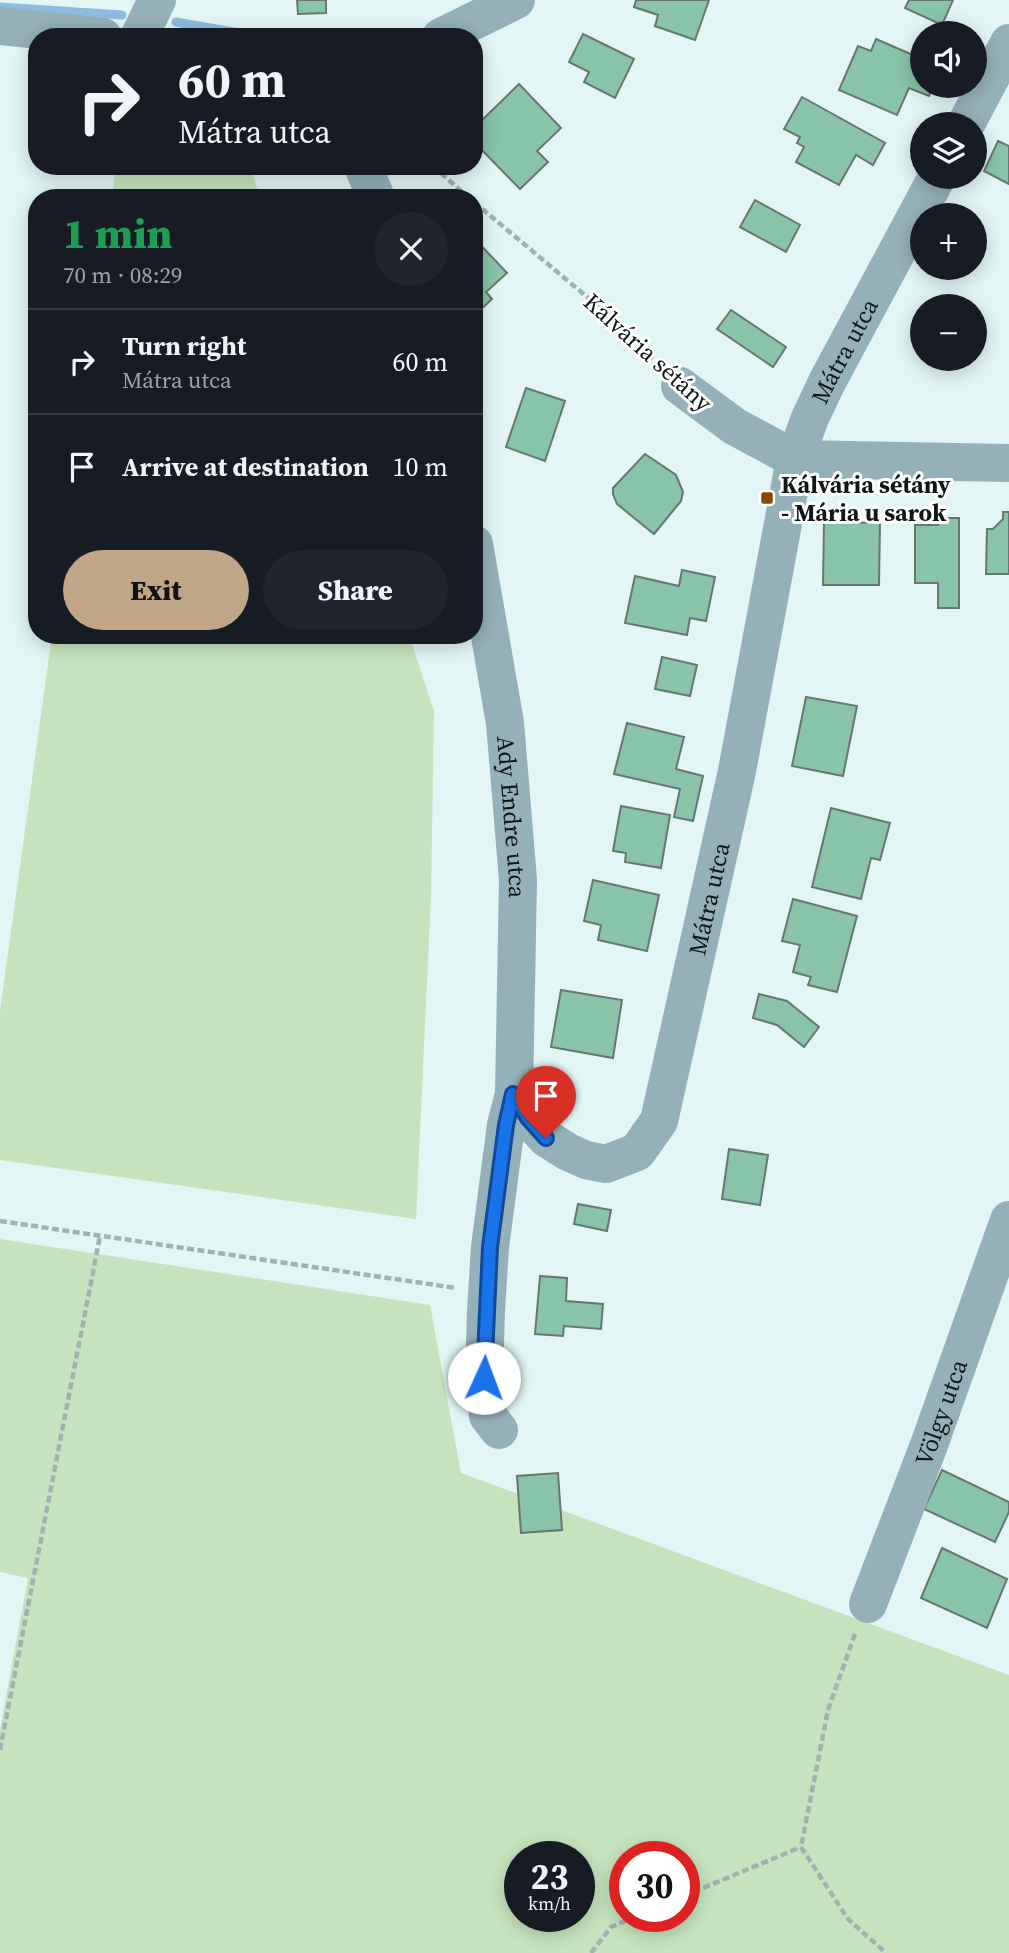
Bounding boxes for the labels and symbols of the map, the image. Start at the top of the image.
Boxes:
street label: Kálvária sétány [577,285,720,419]
street label: Mátra utca [803,292,886,409]
place label: Kálvária sétány - Mária u sarok [781,468,951,529]
marker: Kálvária sétány - Mária u sarok [759,490,775,506]
street label: Ady Endre utca [490,734,535,899]
street label: Mátra utca [680,838,737,958]
pin [516,1066,576,1138]
position arrow [447,1341,521,1415]
street label: Völgy utca [906,1354,975,1470]
speed limit sign: 30 [609,1841,700,1932]

